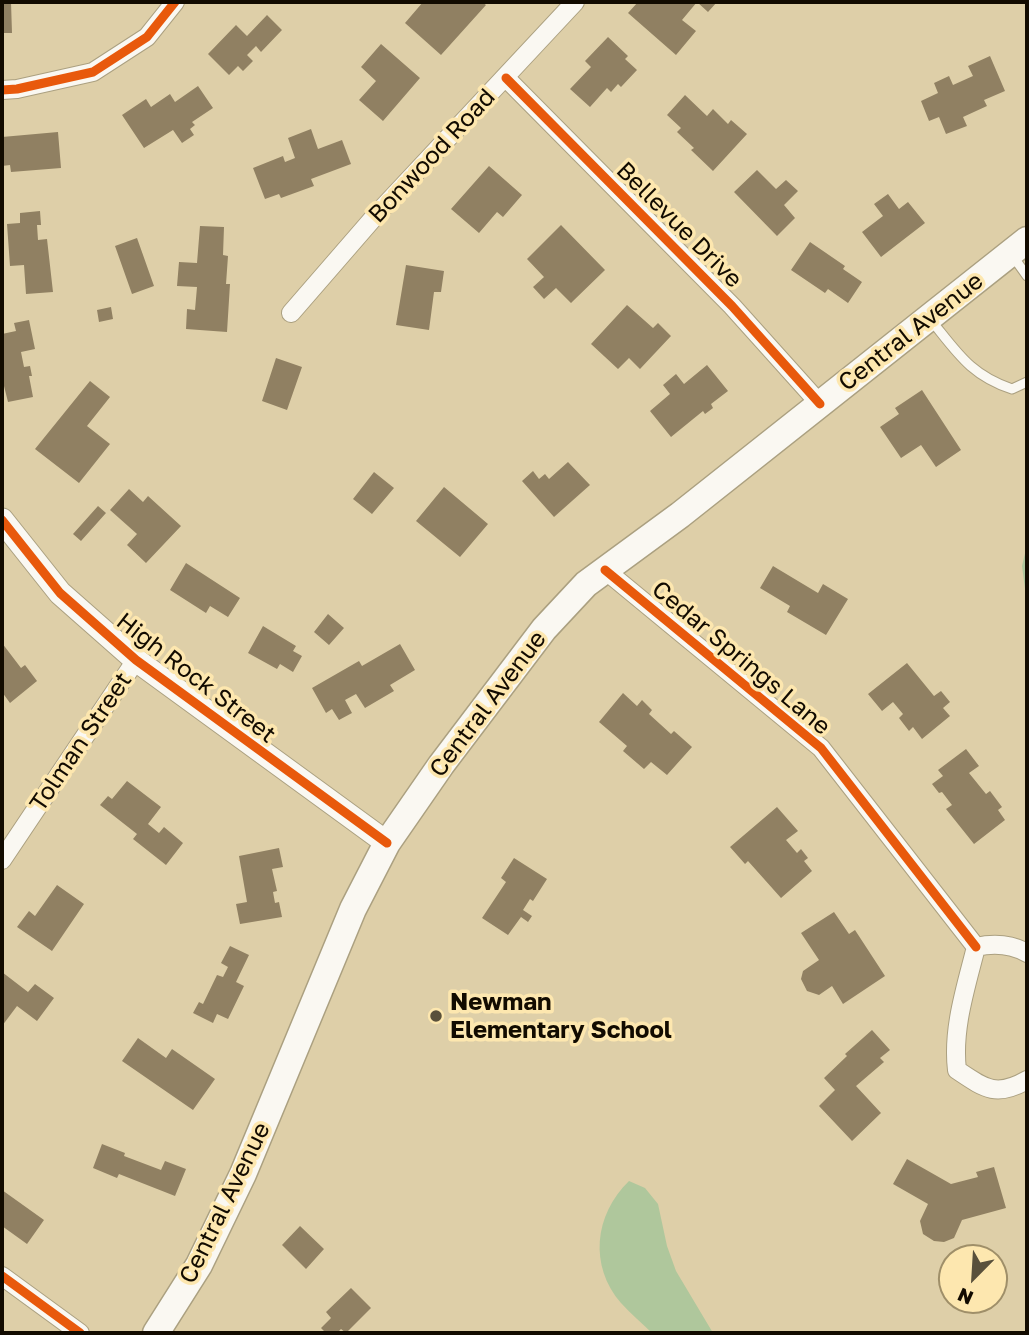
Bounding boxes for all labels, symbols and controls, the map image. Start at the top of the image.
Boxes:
street label: Bonwood Road [363,83,501,229]
street label: Bellevue Drive [610,156,748,294]
street label: Central Avenue [833,267,989,397]
street label: Cedar Springs Lane [646,575,836,741]
street label: High Rock Street [111,607,281,749]
street label: Central Avenue [424,625,552,783]
street label: Tolman Street [24,667,138,817]
place label: Newman Elementary School [450,988,672,1044]
marker: Newman Elementary School [428,1008,444,1024]
street label: Central Avenue [174,1118,276,1288]
north arrow [938,1244,1008,1314]
text: N [954,1283,976,1310]

